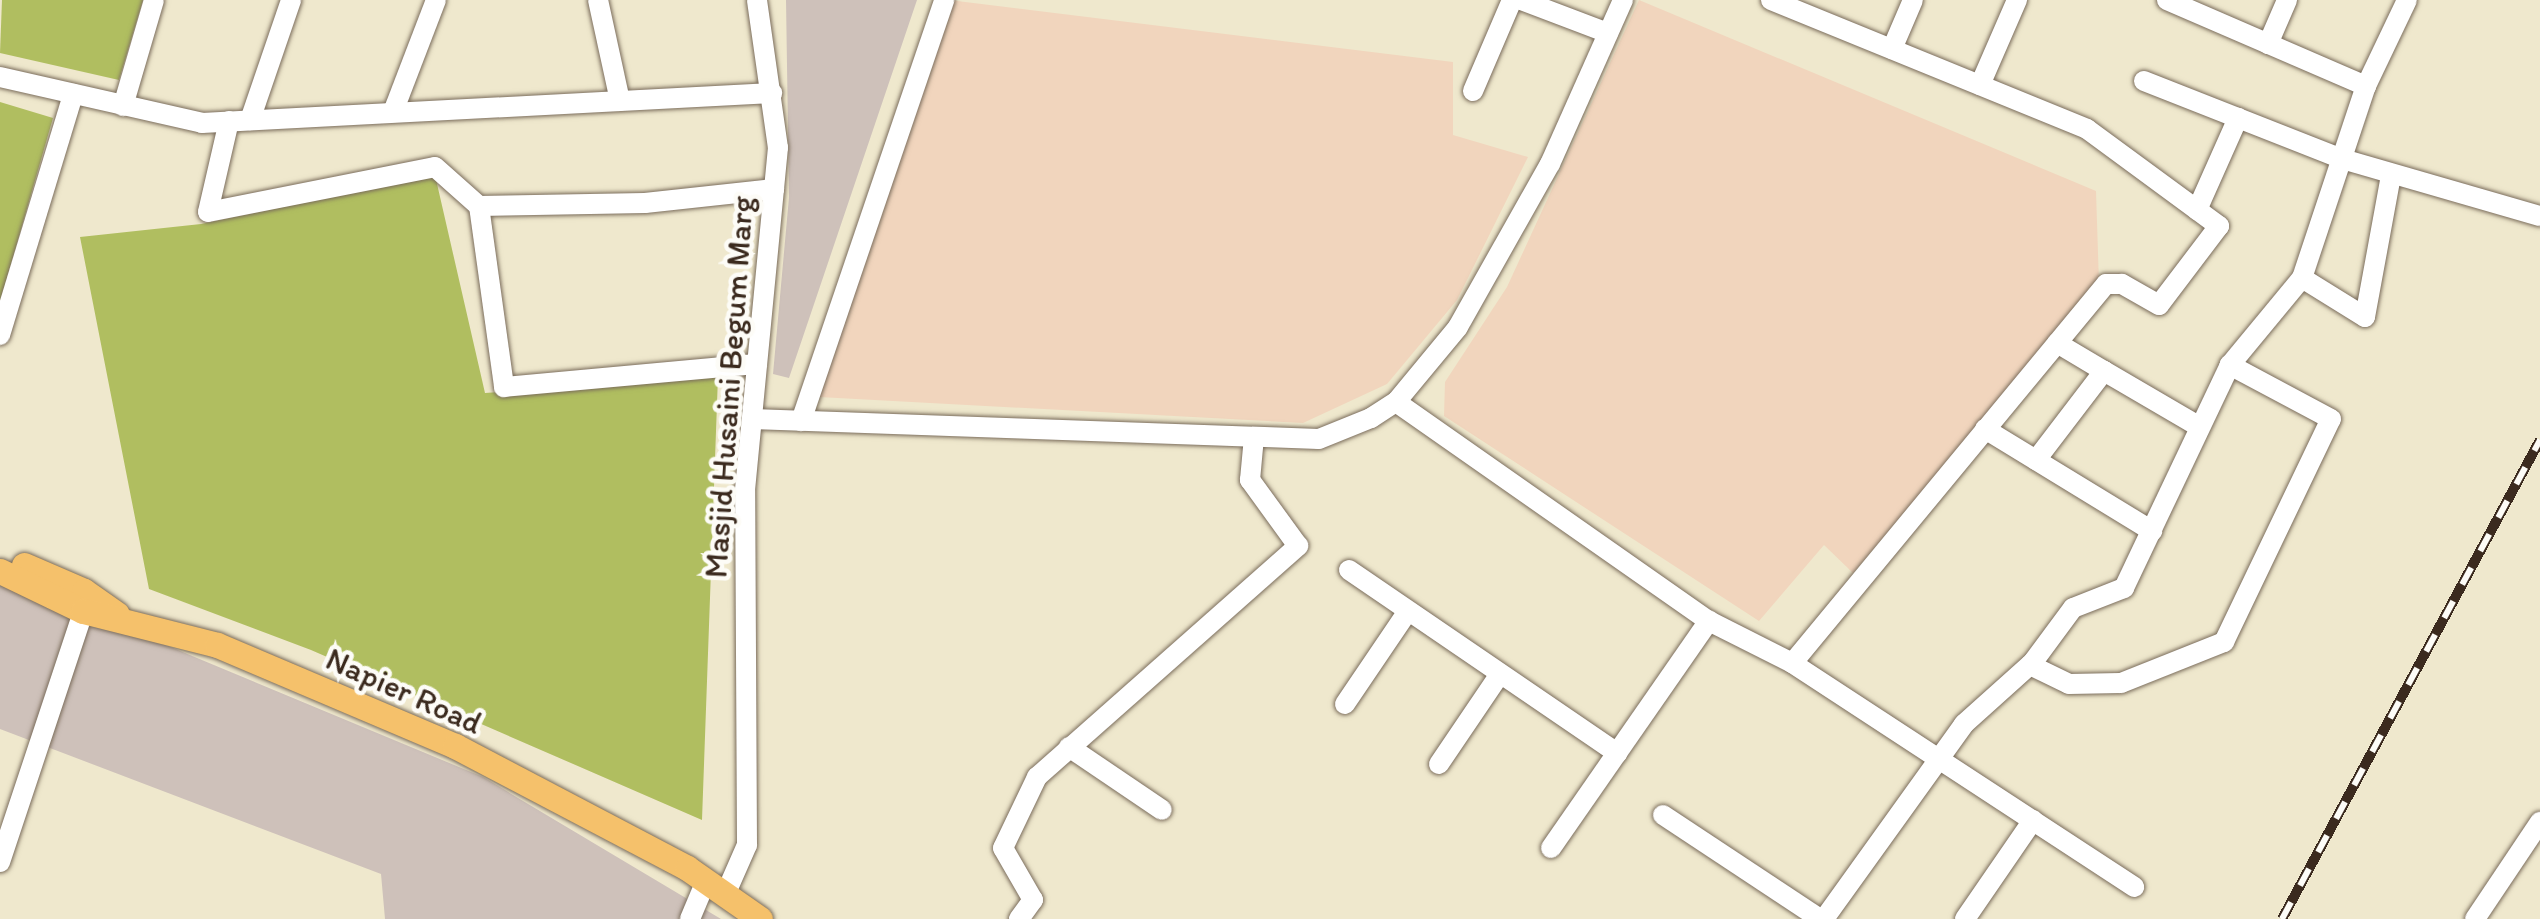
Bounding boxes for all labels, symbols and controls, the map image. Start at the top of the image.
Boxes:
street label: Masjid Husaini Begum Marg [697,196,761,578]
street label: Napier Road [320,639,488,743]

